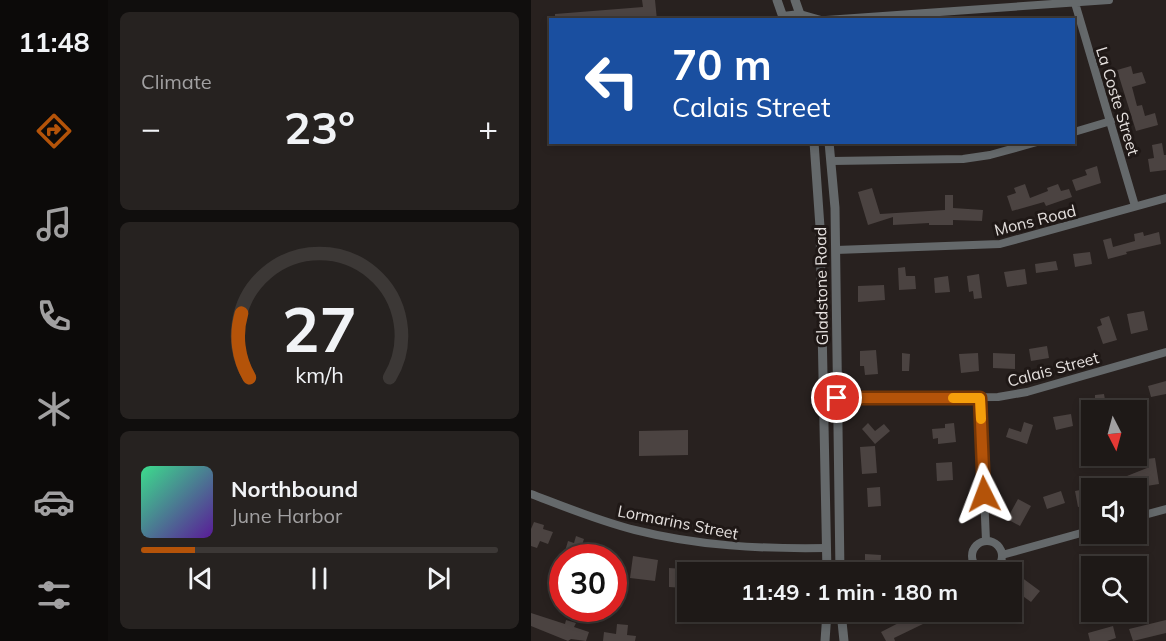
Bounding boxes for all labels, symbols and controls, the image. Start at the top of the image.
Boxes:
text: 11:48 [18,25,90,59]
text: 70 m [672,38,772,91]
icon: left [573,42,651,120]
street label: La Coste Street [1092,44,1144,158]
text: Climate [141,69,212,94]
text: Calais Street [672,90,830,124]
text: 23° [284,99,355,155]
text: − [141,107,161,148]
text: + [478,107,498,148]
icon: directions [33,110,75,152]
street label: Mons Road [992,200,1078,240]
icon: music [33,203,75,245]
street label: Gladstone Road [810,226,832,346]
text: 27 [282,289,357,368]
icon: phone [33,295,75,337]
street label: Calais Street [1005,347,1101,391]
text: km/h [295,361,344,388]
pin [811,372,862,423]
icon: arrive [820,381,853,414]
icon: climate [33,388,75,430]
north arrow [1081,400,1147,466]
map controls [1081,400,1147,622]
position arrow [952,462,1016,526]
text: Northbound [231,475,358,503]
button: sound [1081,478,1147,544]
icon: car [33,481,75,523]
street label: Lormarins Street [616,500,740,544]
text: June Harbor [231,503,342,528]
speed limit sign: 30 [549,544,627,622]
button: search [1081,556,1147,622]
icon: previous [184,562,217,595]
icon: pause [303,562,336,595]
icon: next [422,562,455,595]
icon: filters [33,574,75,616]
text: 11:49 · 1 min · 180 m [741,578,958,606]

